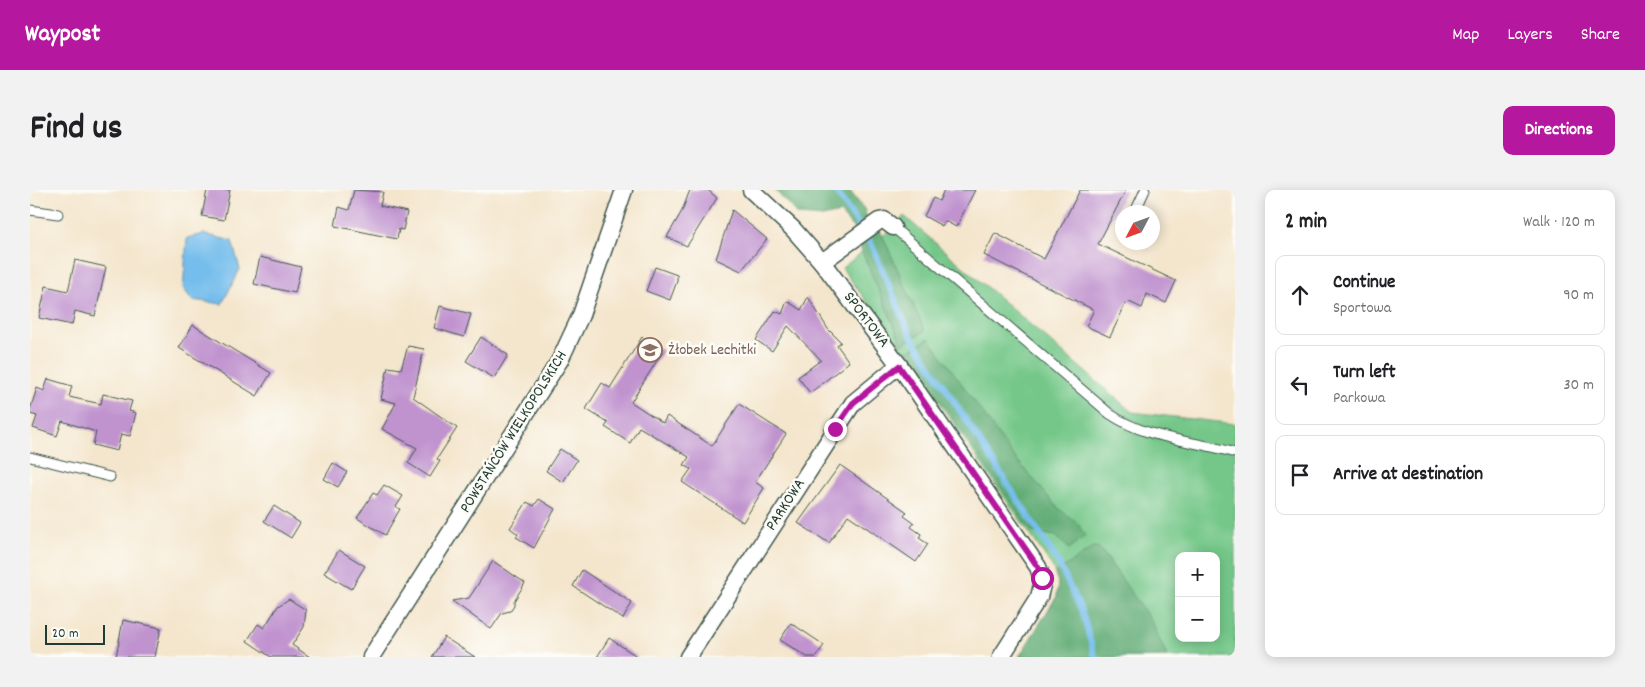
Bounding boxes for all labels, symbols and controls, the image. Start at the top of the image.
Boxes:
text: Waypost [25,18,100,52]
text: Map [1452,23,1479,48]
text: Layers [1507,23,1553,48]
text: Share [1581,23,1620,48]
text: Find us [30,105,122,155]
button: Directions [1503,106,1615,155]
north arrow [1115,205,1160,250]
text: 2 min [1285,208,1327,238]
text: Walk · 120 m [1523,211,1595,234]
text: Continue [1333,270,1395,297]
icon: ahead [1286,281,1314,309]
text: 90 m [1563,284,1594,307]
street label: SPORTOWA [837,287,895,353]
text: Sportowa [1333,297,1391,320]
school or university icon: Żłobek Lechitki [637,337,663,363]
place label: Żłobek Lechitki [668,339,756,362]
street label: POWSTAŃCÓW WIELKOPOLSKICH [455,346,573,518]
text: Turn left [1333,360,1396,387]
icon: left [1286,371,1314,399]
text: 30 m [1564,374,1594,397]
text: Parkowa [1333,387,1385,410]
route end [824,418,847,441]
icon: arrive [1286,461,1314,489]
text: Arrive at destination [1333,462,1483,489]
street label: PARKOWA [760,474,812,536]
map controls [1175,552,1220,642]
button: + [1175,552,1220,597]
route start [1031,567,1054,590]
button: − [1175,597,1220,642]
scale bar [45,622,105,645]
text: 20 m [52,624,79,644]

